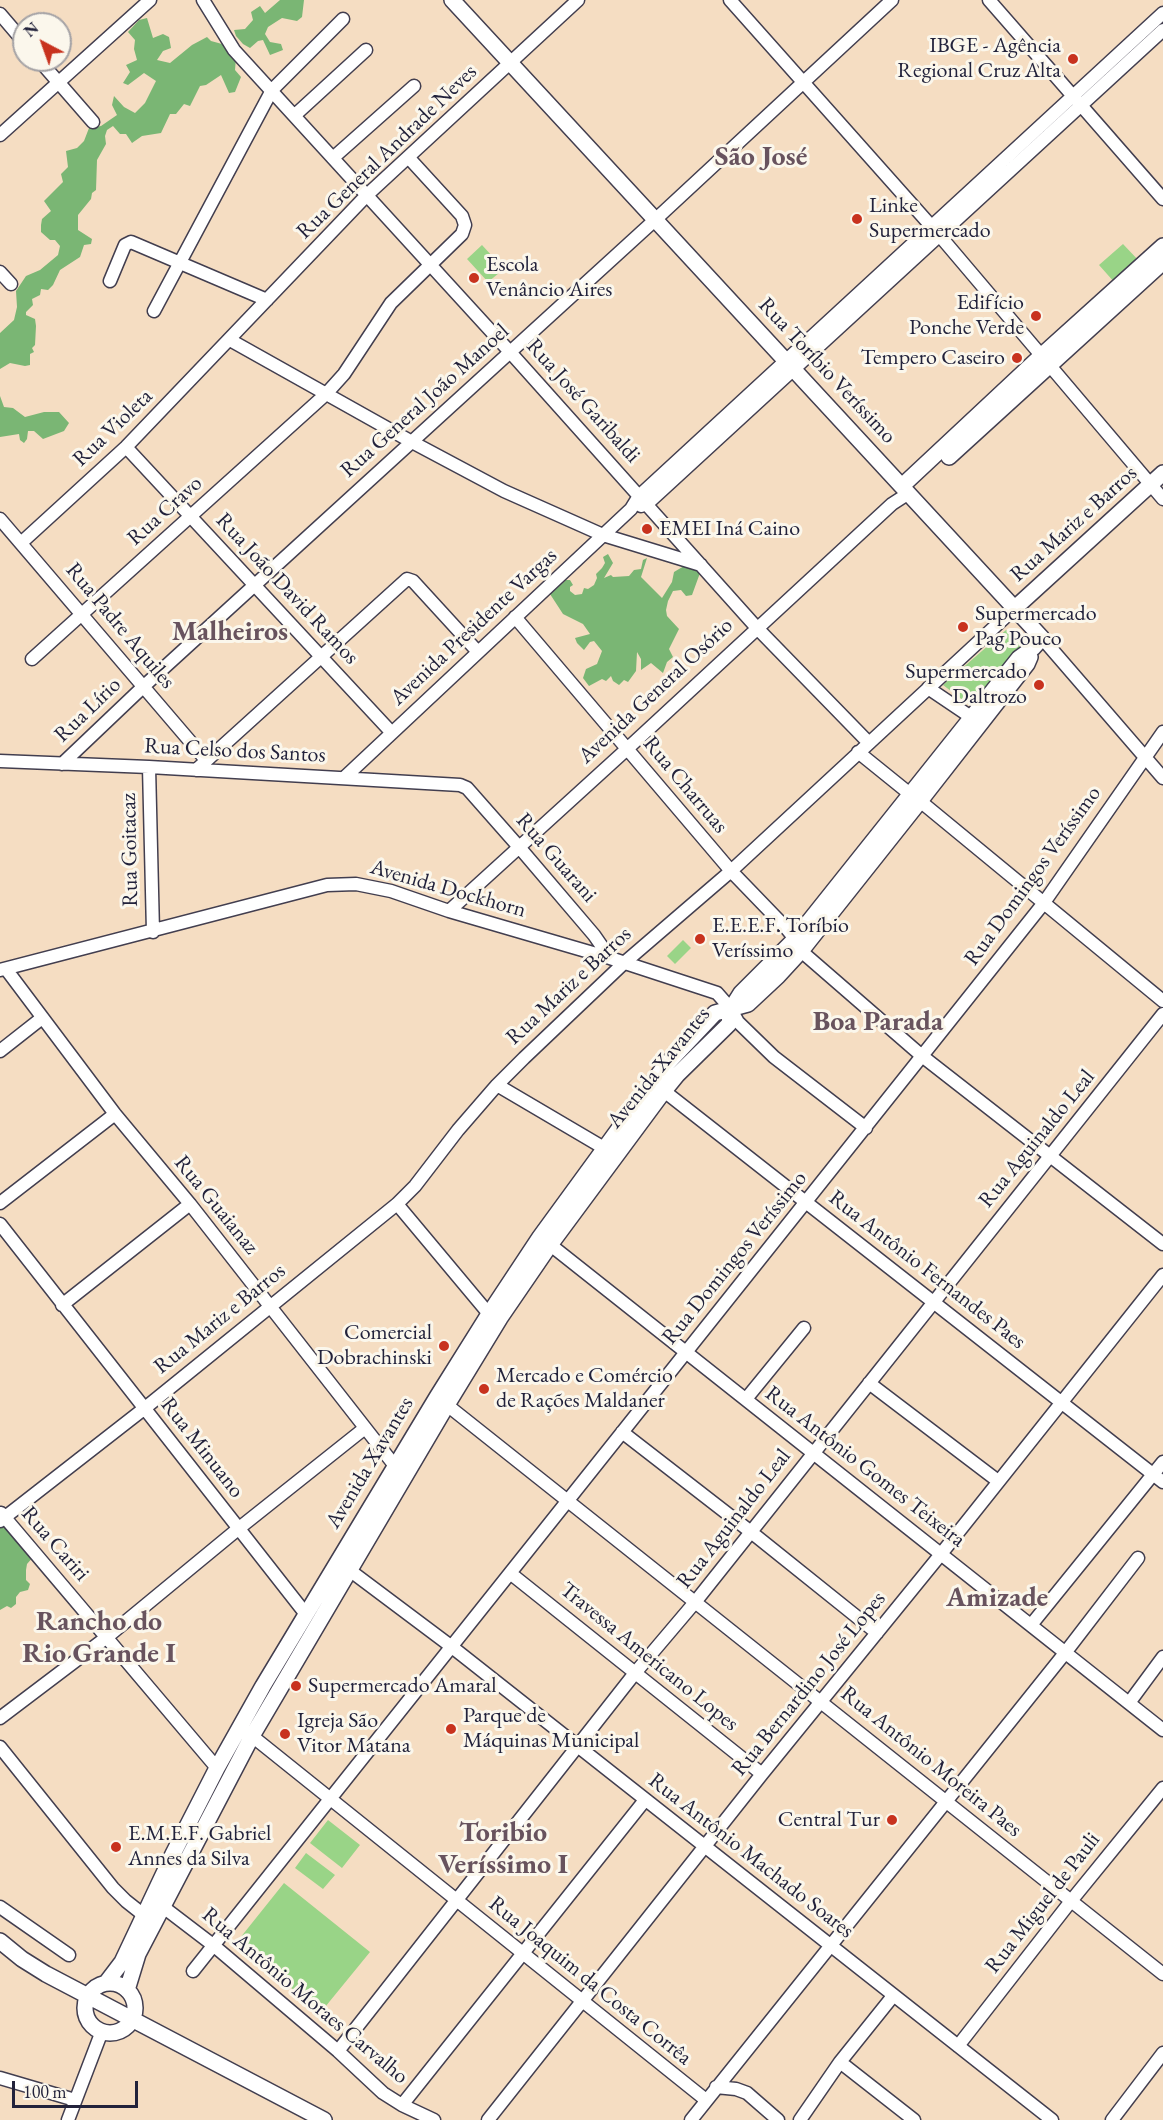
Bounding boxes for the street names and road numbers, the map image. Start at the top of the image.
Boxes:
street label: Rua General Andrade Neves [291,59,483,245]
street label: Rua Toríbio Veríssimo [753,293,901,449]
street label: Rua General João Manoel [335,318,515,484]
street label: Rua José Garibaldi [520,333,646,469]
street label: Rua Violeta [68,384,158,472]
street label: Rua Mariz e Barros [1005,460,1143,588]
street label: Rua Cravo [122,470,208,552]
street label: Rua João David Ramos [210,508,364,670]
street label: Avenida Presidente Vargas [385,543,563,711]
street label: Rua Padre Aquiles [60,558,180,694]
street label: Avenida General Osório [573,613,739,769]
street label: Rua Lírio [49,672,127,748]
street label: Rua Charruas [637,731,733,839]
street label: Rua Celso dos Santos [144,733,326,769]
street label: Rua Domingos Veríssimo [959,781,1107,971]
street label: Rua Goitacaz [116,793,144,907]
street label: Rua Guarani [510,808,602,908]
street label: Avenida Dockhorn [367,854,529,924]
street label: Rua Mariz e Barros [501,921,637,1051]
street label: Avenida Xavantes [602,1002,716,1134]
street label: Rua Aguinaldo Leal [973,1065,1101,1213]
street label: Rua Guaianaz [168,1150,264,1260]
street label: Rua Domingos Veríssimo [657,1166,813,1350]
street label: Rua Antônio Fernandes Paes [823,1185,1031,1355]
street label: Rua Mariz e Barros [149,1258,291,1380]
street label: Rua Antônio Gomes Teixeira [760,1381,970,1553]
street label: Avenida Xavantes [320,1392,420,1534]
street label: Rua Minuano [155,1393,249,1503]
street label: Rua Aguinaldo Leal [671,1444,797,1594]
street label: Rua Cariri [15,1501,95,1587]
street label: Travessa Americano Lopes [554,1577,744,1737]
street label: Rua Bernardino José Lopes [726,1586,892,1782]
street label: Rua Antônio Moreira Paes [835,1681,1027,1843]
street label: Rua Antônio Machado Soares [643,1768,859,1944]
street label: Rua Miguel de Pauli [980,1827,1106,1979]
street label: Rua Joaquim da Costa Corrêa [483,1891,697,2071]
street label: Rua Antônio Moraes Carvalho [196,1902,414,2090]

